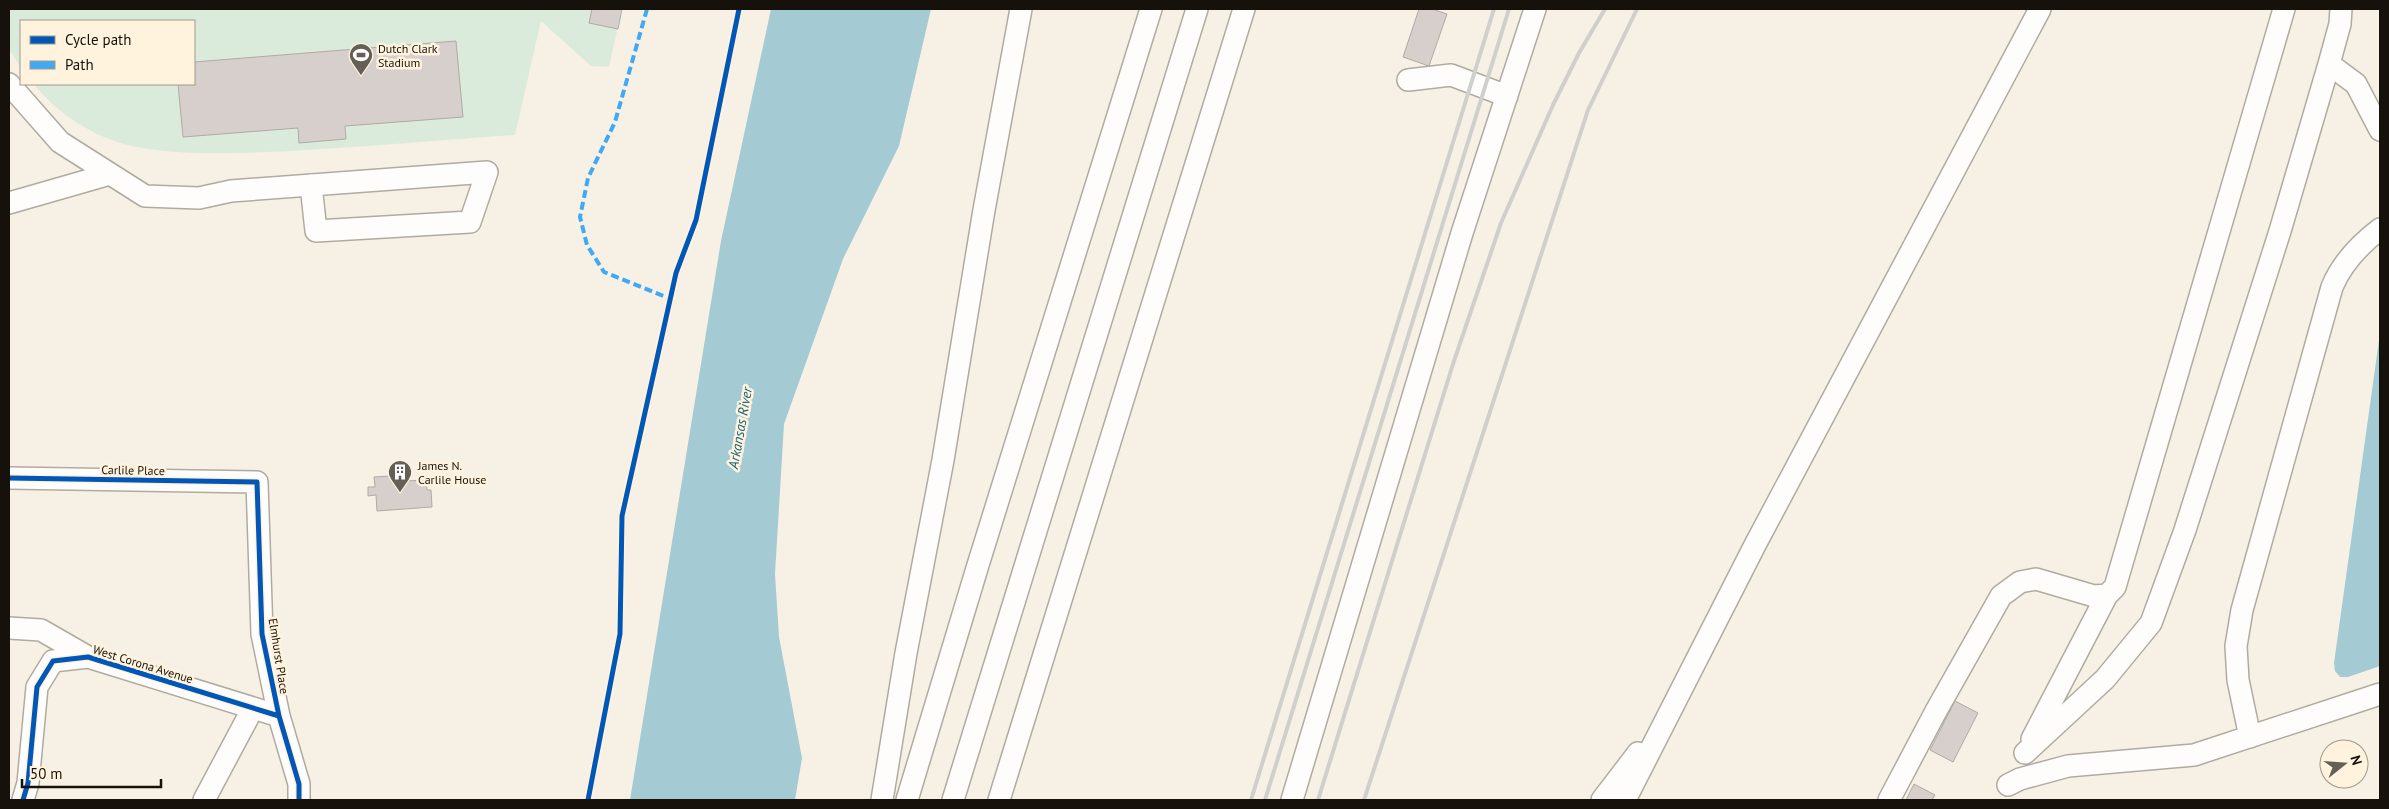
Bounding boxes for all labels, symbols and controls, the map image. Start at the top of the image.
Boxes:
legend [20,20,195,85]
text: Cycle path [65,30,131,49]
place label: Dutch Clark Stadium [378,41,438,70]
sports icon: Dutch Clark Stadium [348,42,374,76]
text: Path [65,55,94,74]
water label: Arkansas River [724,384,756,471]
place label: James N. Carlile House [417,458,486,487]
building icon: James N. Carlile House [387,459,413,493]
street label: Carlile Place [101,462,165,478]
street label: Elmhurst Place [266,617,292,695]
street label: West Corona Avenue [91,642,195,686]
north arrow [2319,739,2369,789]
text: N [2346,753,2366,767]
scale bar [22,756,161,788]
text: 50 m [30,764,63,783]

